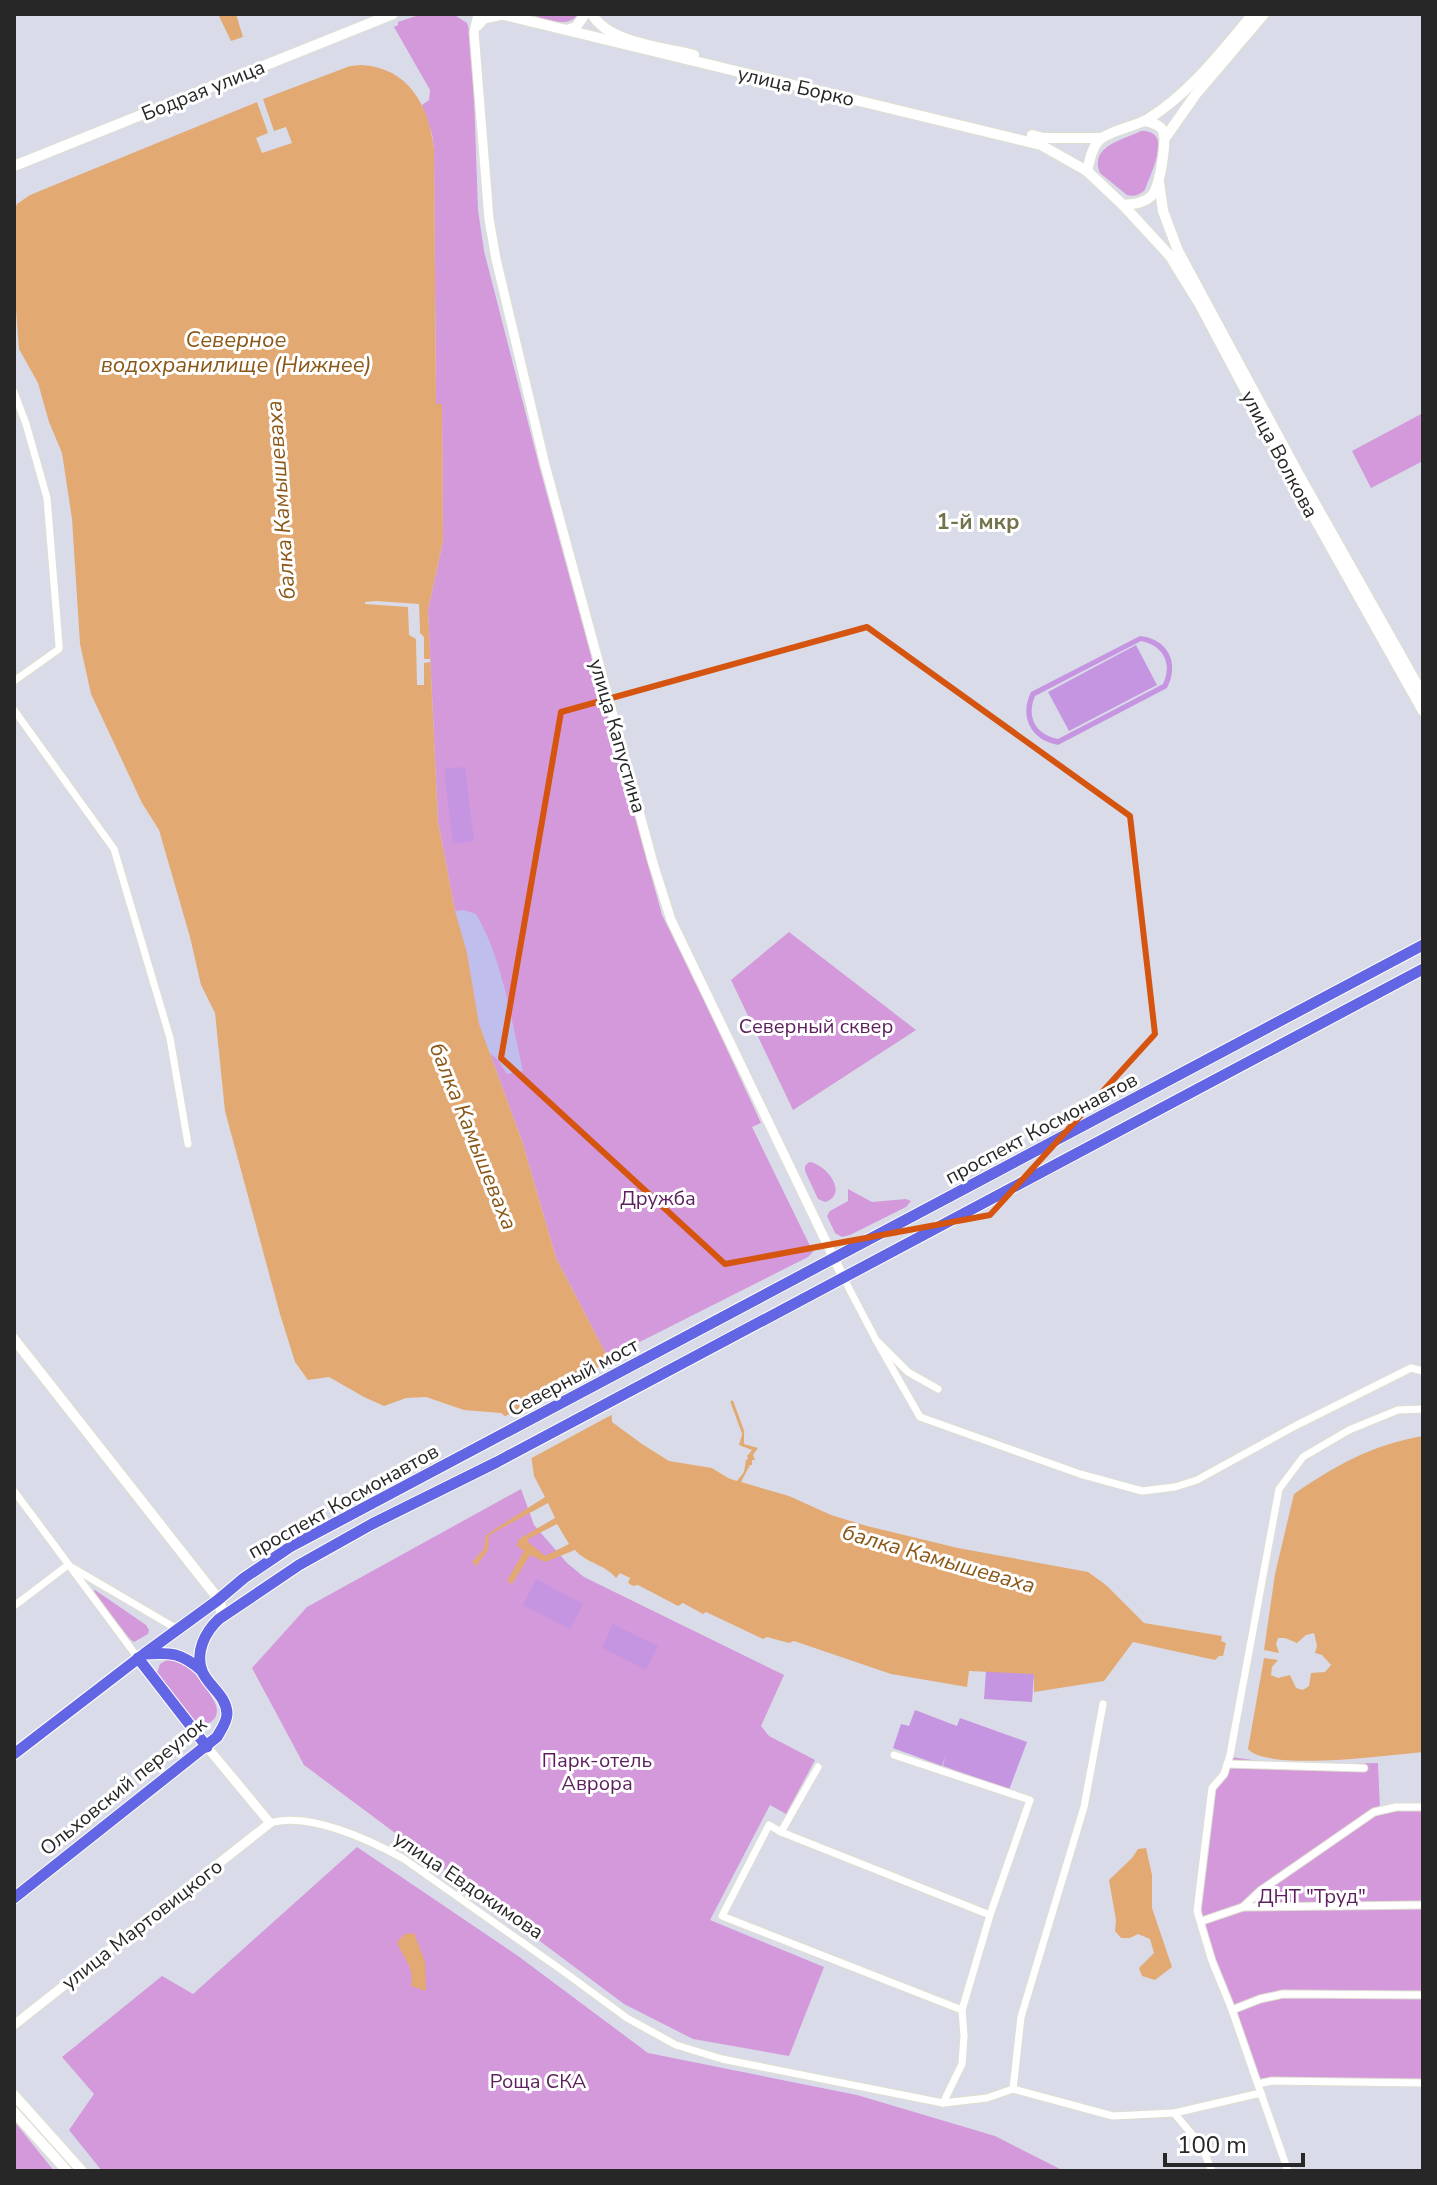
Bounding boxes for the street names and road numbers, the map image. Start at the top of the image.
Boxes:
street label: Бодрая улица [138,53,269,127]
street label: улица Борко [735,60,857,113]
street label: улица Волкова [1235,386,1324,523]
street label: улица Капустина [583,656,652,816]
street label: проспект Космонавтов [940,1066,1142,1191]
street label: Северный мост [503,1332,643,1423]
street label: проспект Космонавтов [243,1438,443,1565]
street label: Ольховский переулок [34,1710,213,1862]
street label: улица Евдокимова [389,1825,549,1946]
street label: улица Мартовицкого [56,1853,228,1996]

